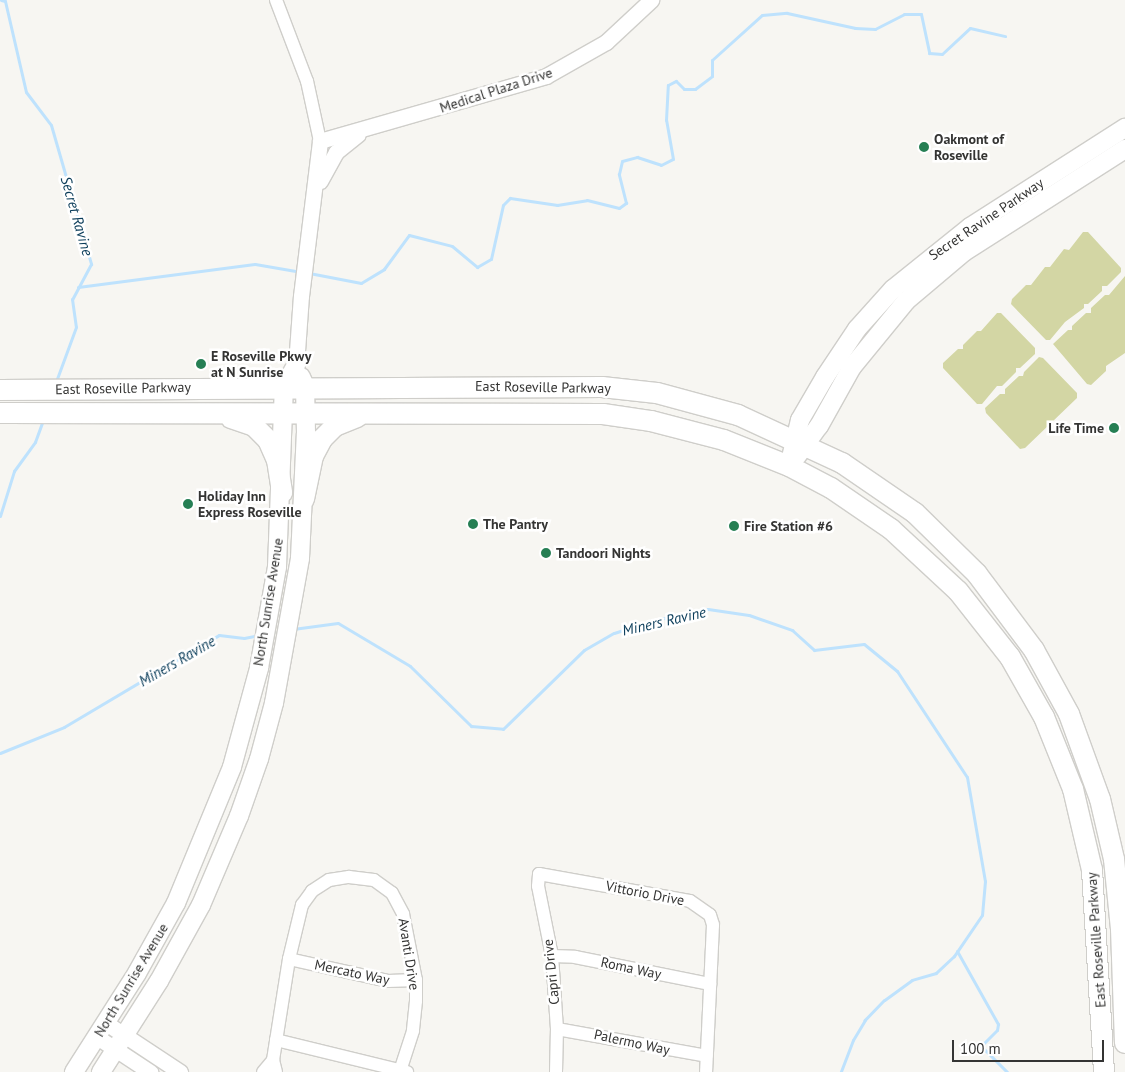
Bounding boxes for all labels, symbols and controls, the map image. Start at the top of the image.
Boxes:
street label: Medical Plaza Drive [437,64,555,116]
place label: Oakmont of Roseville [934,131,1004,164]
marker: Oakmont of Roseville [918,141,930,153]
water label: Secret Ravine [57,174,97,258]
street label: Secret Ravine Parkway [925,174,1047,264]
place label: E Roseville Pkwy at N Sunrise [211,348,311,381]
marker: E Roseville Pkwy at N Sunrise [195,358,207,370]
street label: East Roseville Parkway [475,377,611,397]
street label: East Roseville Parkway [55,378,191,398]
place label: Life Time [1048,420,1104,436]
marker: Life Time [1108,422,1120,434]
place label: Holiday Inn Express Roseville [198,488,301,520]
marker: Holiday Inn Express Roseville [182,498,194,510]
place label: The Pantry [483,516,548,532]
marker: The Pantry [467,518,479,530]
place label: Fire Station #6 [744,518,833,534]
marker: Fire Station #6 [728,520,740,532]
street label: North Sunrise Avenue [250,537,286,667]
place label: Tandoori Nights [556,545,651,561]
marker: Tandoori Nights [540,547,552,559]
water label: Miners Ravine [620,603,708,639]
water label: Miners Ravine [136,632,218,690]
street label: East Roseville Parkway [1083,872,1109,1008]
street label: Vittorio Drive [604,877,686,909]
street label: Avanti Drive [395,917,423,991]
street label: North Sunrise Avenue [90,920,172,1040]
street label: Capri Drive [539,938,563,1006]
street label: Roma Way [599,953,663,983]
street label: Mercato Way [313,956,391,988]
street label: Palermo Way [592,1026,672,1058]
scale bar [955,1030,1108,1062]
text: 100 m [960,1039,1001,1058]

